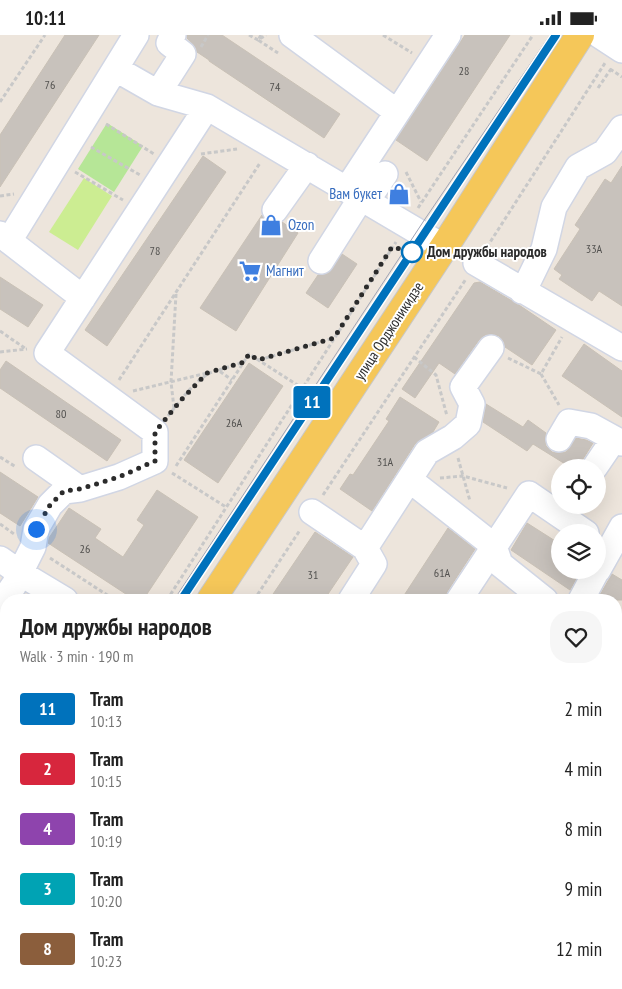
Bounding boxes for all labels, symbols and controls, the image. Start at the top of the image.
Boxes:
text: 10:11 [25,6,66,30]
house number: 28 [459,63,469,78]
house number: 76 [45,77,55,92]
house number: 74 [270,79,281,94]
shop icon: Вам букет [386,181,412,207]
place label: Вам букет [329,184,382,203]
shop icon: Ozon [258,212,284,238]
place label: Ozon [288,215,314,234]
marker: Дом дружбы народов [401,241,423,263]
house number: 33А [586,241,603,256]
place label: Дом дружбы народов [427,242,547,261]
house number: 78 [150,243,160,258]
supermarket icon: Магнит [237,258,263,284]
place label: Магнит [266,261,304,280]
street label: улица Орджоникидзе [350,278,427,383]
line badge: 11 [290,386,334,418]
text: 11 [303,390,321,413]
house number: 80 [56,406,66,421]
house number: 26А [226,415,243,430]
house number: 31А [377,454,394,469]
map controls [551,459,606,579]
button: locate [551,459,606,514]
your location [24,517,49,542]
button: layers [551,524,606,579]
house number: 26 [80,541,90,556]
house number: 61А [434,565,451,580]
house number: 31 [308,567,318,582]
text: Дом дружбы народов [20,611,212,642]
button: heart [550,611,602,663]
text: Walk · 3 min · 190 m [20,646,133,666]
text: Tram [90,687,123,711]
text: 11 [39,697,56,720]
text: 2 min [565,697,602,721]
text: 10:13 [90,711,122,731]
text: Tram [90,747,123,771]
text: 2 [43,757,52,780]
text: 4 min [565,757,602,781]
text: 10:15 [90,771,122,791]
text: Tram [90,807,123,831]
text: 4 [43,817,52,840]
text: 8 min [565,817,602,841]
text: 10:19 [90,831,122,851]
text: Tram [90,867,123,891]
text: 3 [43,877,52,900]
text: 9 min [565,877,602,901]
text: 10:20 [90,891,122,911]
text: Tram [90,927,123,951]
text: 8 [43,937,52,960]
text: 12 min [556,937,602,961]
text: 10:23 [90,951,122,971]

